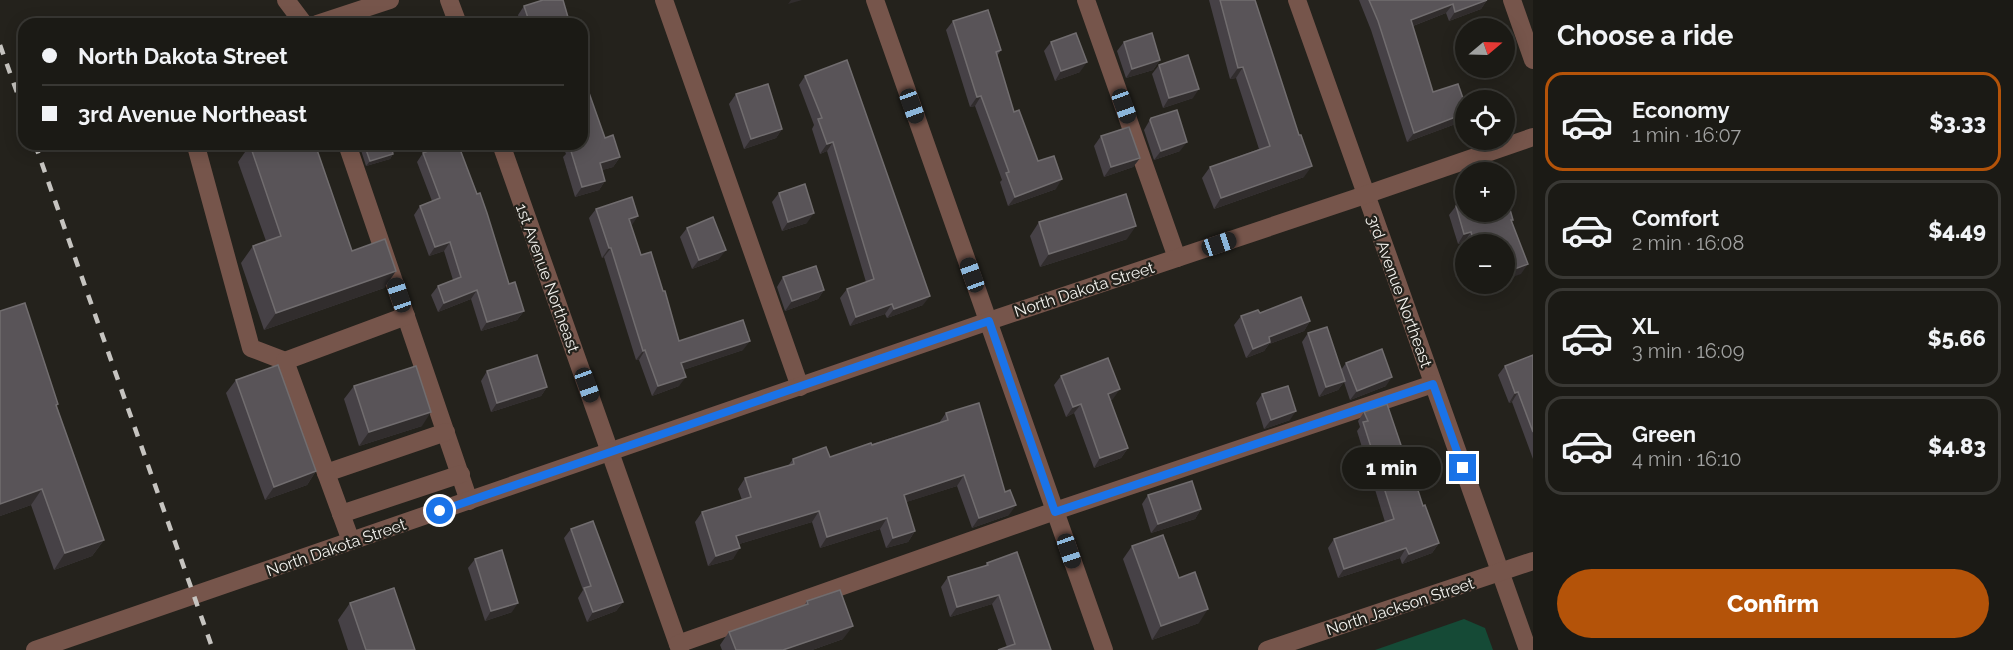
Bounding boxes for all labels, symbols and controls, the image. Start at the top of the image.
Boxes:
north arrow [1455,18,1515,78]
map controls [1455,18,1515,294]
text: Choose a ride [1557,20,1733,51]
text: North Dakota Street [78,43,288,69]
car [897,86,927,126]
car [1109,86,1139,126]
button: locate [1455,90,1515,150]
icon: car [1560,95,1614,149]
text: Economy [1632,97,1730,123]
text: 3rd Avenue Northeast [78,101,307,127]
text: $3.33 [1929,109,1986,135]
text: 1 min · 16:07 [1632,123,1741,147]
button: + [1455,162,1515,222]
street label: 1st Avenue Northeast [512,201,584,356]
icon: car [1560,203,1614,257]
text: Comfort [1632,205,1719,231]
street label: 3rd Avenue Northeast [1363,212,1436,371]
text: $4.49 [1928,217,1986,243]
car [1199,230,1239,258]
text: 2 min · 16:08 [1632,231,1744,255]
button: − [1455,234,1515,294]
car [957,255,987,295]
street label: North Dakota Street [1012,258,1157,321]
car [385,275,413,315]
icon: car [1560,311,1614,365]
text: XL [1632,313,1659,339]
text: $5.66 [1928,325,1986,351]
text: 3 min · 16:09 [1632,339,1745,363]
car [572,365,602,405]
icon: car [1560,419,1614,473]
text: Green [1632,421,1696,447]
text: $4.83 [1928,433,1986,459]
callout: 1 min [1343,447,1442,489]
text: 4 min · 16:10 [1632,447,1742,471]
route end [1449,454,1476,481]
text: 1 min [1366,456,1417,480]
route start [426,497,453,524]
street label: North Dakota Street [264,514,409,580]
car [1055,531,1083,571]
button: Confirm [1557,569,1989,638]
street label: North Jackson Street [1324,573,1477,639]

